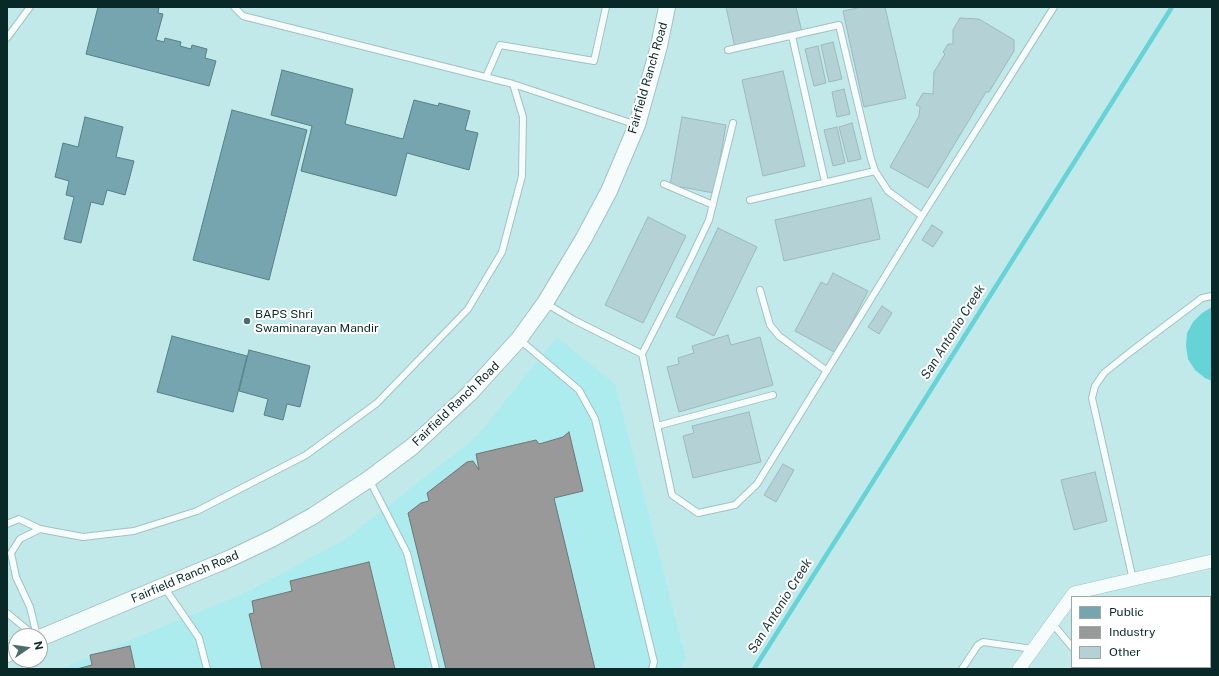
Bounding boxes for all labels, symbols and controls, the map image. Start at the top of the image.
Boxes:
street label: Fairfield Ranch Road [625,21,671,135]
water label: San Antonio Creek [918,282,988,382]
place label: BAPS Shri Swaminarayan Mandir [255,307,379,335]
marker: BAPS Shri Swaminarayan Mandir [242,316,252,326]
street label: Fairfield Ranch Road [409,359,503,449]
street label: Fairfield Ranch Road [129,548,241,606]
water label: San Antonio Creek [745,556,815,656]
legend [1071,596,1211,668]
text: Public [1109,605,1144,619]
text: Industry [1109,625,1155,639]
north arrow [8,628,48,668]
text: N [32,640,46,651]
text: Other [1109,645,1141,659]

